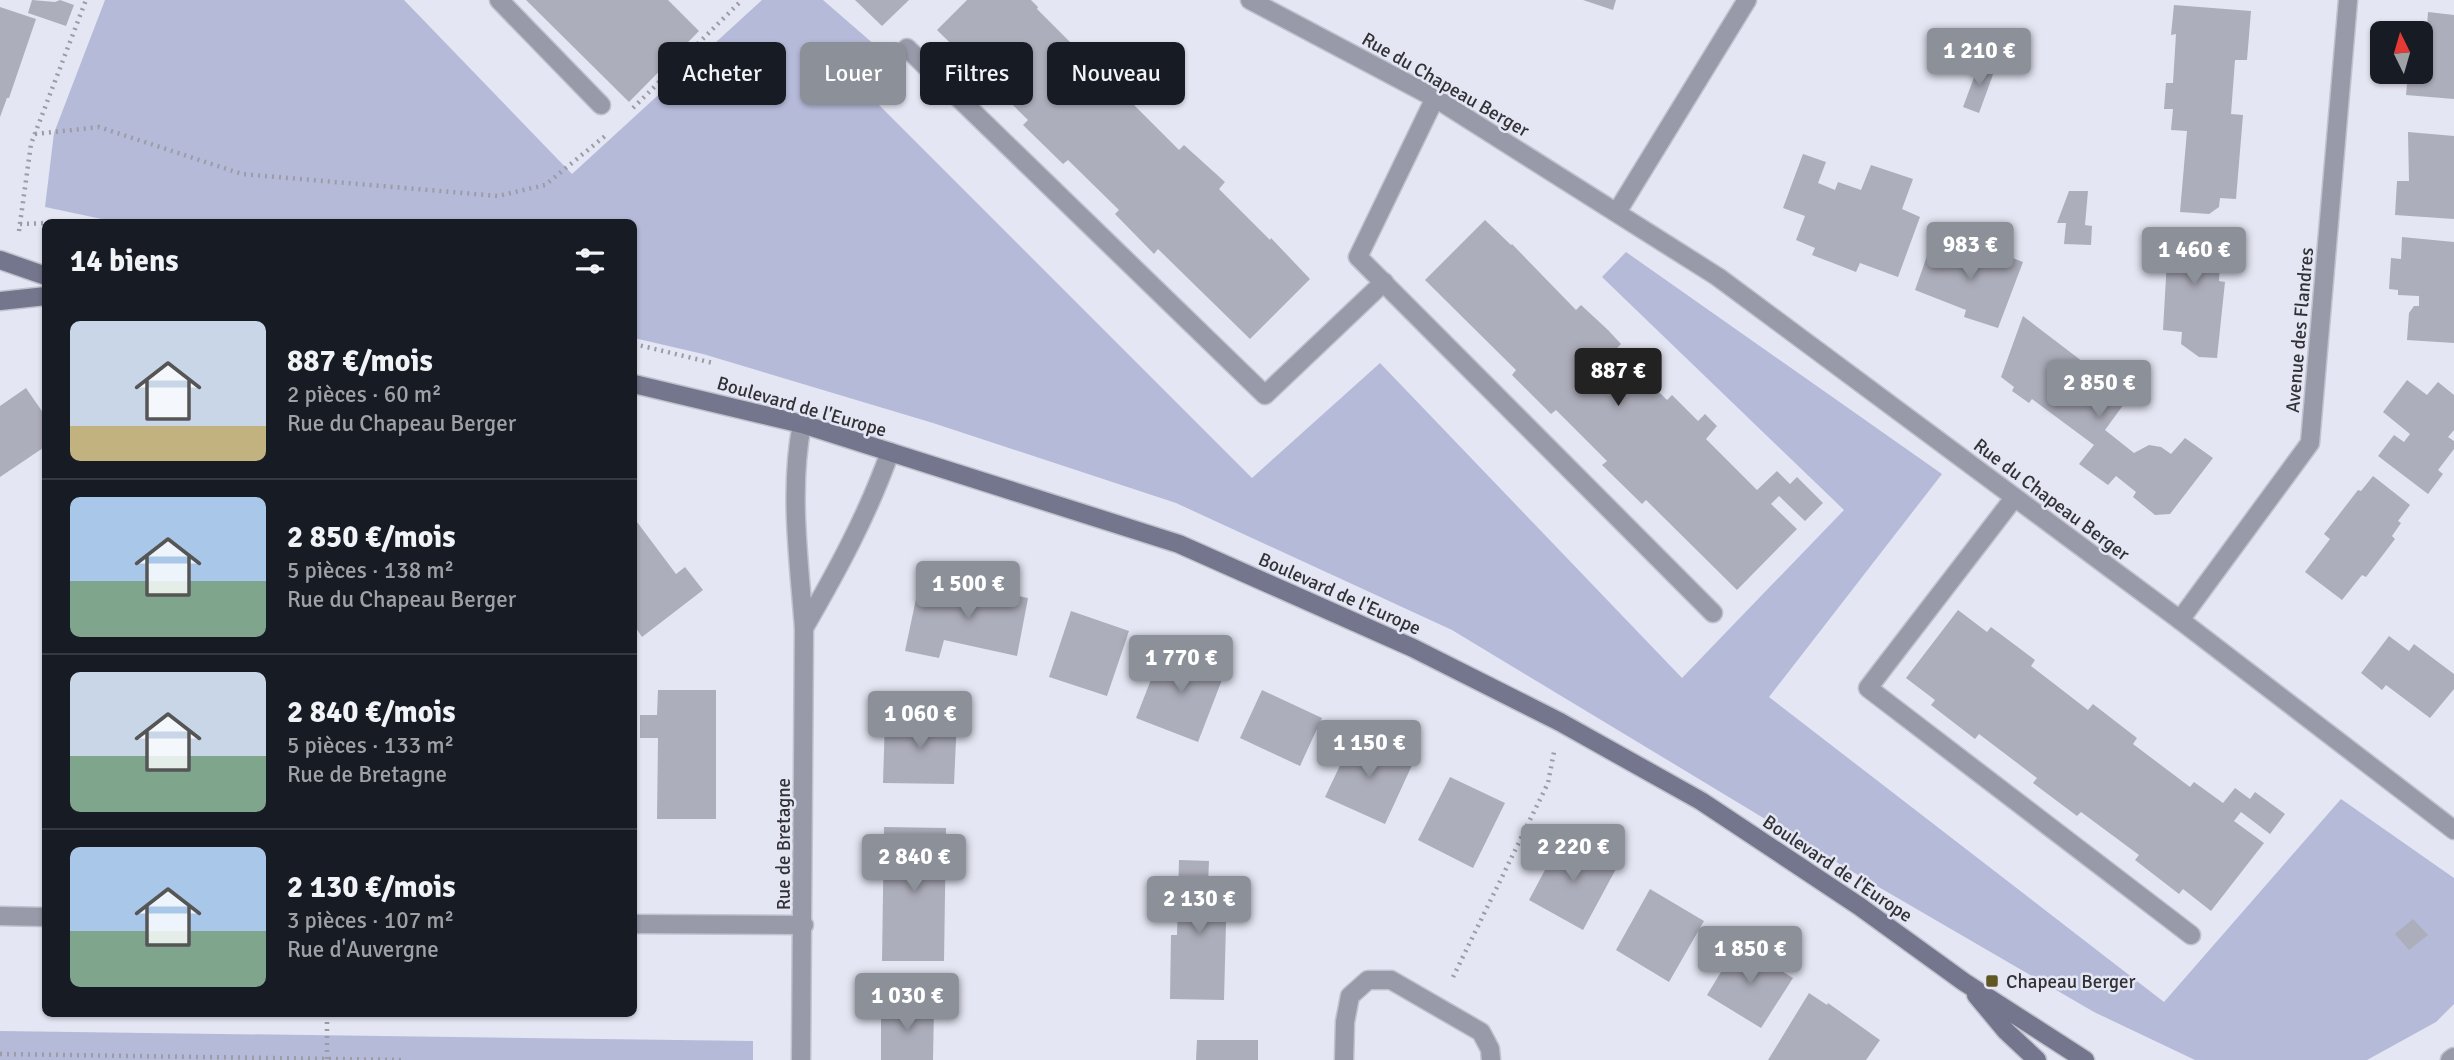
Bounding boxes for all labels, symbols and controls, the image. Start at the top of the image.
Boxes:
north arrow [2370,21,2432,84]
map controls [2370,21,2433,84]
street label: Rue du Chapeau Berger [1358,27,1533,143]
pin: 1 210 € [1914,28,2044,88]
text: 1 210 € [1943,36,2015,65]
chip: Acheter [658,42,786,105]
chip: Louer [800,42,906,105]
chip: Filtres [920,42,1033,105]
chip: Nouveau [1047,42,1185,105]
pin: 983 € [1921,222,2019,282]
pin: 1 460 € [2129,228,2259,287]
text: 983 € [1943,230,1997,259]
text: 1 460 € [2158,235,2230,264]
icon: filters [571,242,609,280]
text: 14 biens [70,243,179,280]
street label: Avenue des Flandres [2281,246,2319,414]
text: 887 €/mois [287,343,433,380]
pin: 887 € [1569,348,1667,408]
icon: home [126,349,210,433]
text: 887 € [1591,356,1645,385]
pin: 2 850 € [2034,360,2164,420]
text: 2 850 € [2063,368,2135,397]
street label: Boulevard de l'Europe [714,371,889,443]
text: 2 pièces · 60 m² [287,380,442,409]
text: Rue du Chapeau Berger [287,409,516,438]
street label: Rue du Chapeau Berger [1969,433,2134,566]
text: 2 850 €/mois [287,519,456,556]
icon: home [126,525,210,609]
street label: Boulevard de l'Europe [1255,547,1425,641]
text: 5 pièces · 138 m² [287,556,454,585]
pin: 1 500 € [903,562,1033,621]
text: 1 500 € [932,569,1004,598]
text: Rue du Chapeau Berger [287,585,516,614]
pin: 1 770 € [1116,636,1246,695]
text: 1 770 € [1145,643,1217,672]
pin: 1 060 € [855,692,985,751]
text: 2 840 €/mois [287,694,456,731]
text: 1 060 € [884,699,956,728]
icon: home [126,700,210,784]
pin: 1 150 € [1304,720,1434,780]
text: 1 150 € [1333,728,1405,757]
text: 5 pièces · 133 m² [287,731,454,760]
text: Rue de Bretagne [287,760,447,789]
street label: Rue de Bretagne [772,778,796,910]
street label: Boulevard de l'Europe [1758,810,1917,928]
pin: 2 220 € [1508,824,1638,884]
text: 2 220 € [1537,832,1609,861]
pin: 2 840 € [849,834,979,894]
text: 2 840 € [878,842,950,871]
text: 2 130 €/mois [287,869,456,906]
icon: home [126,875,210,959]
pin: 2 130 € [1134,876,1264,936]
text: 2 130 € [1163,884,1235,913]
text: 3 pièces · 107 m² [287,906,454,935]
pin: 1 850 € [1685,926,1815,986]
text: 1 850 € [1714,934,1786,963]
text: Rue d'Auvergne [287,935,439,964]
place label: Chapeau Berger [2006,970,2136,994]
marker: Chapeau Berger [1984,973,2000,989]
pin: 1 030 € [842,974,972,1033]
text: 1 030 € [871,981,943,1010]

